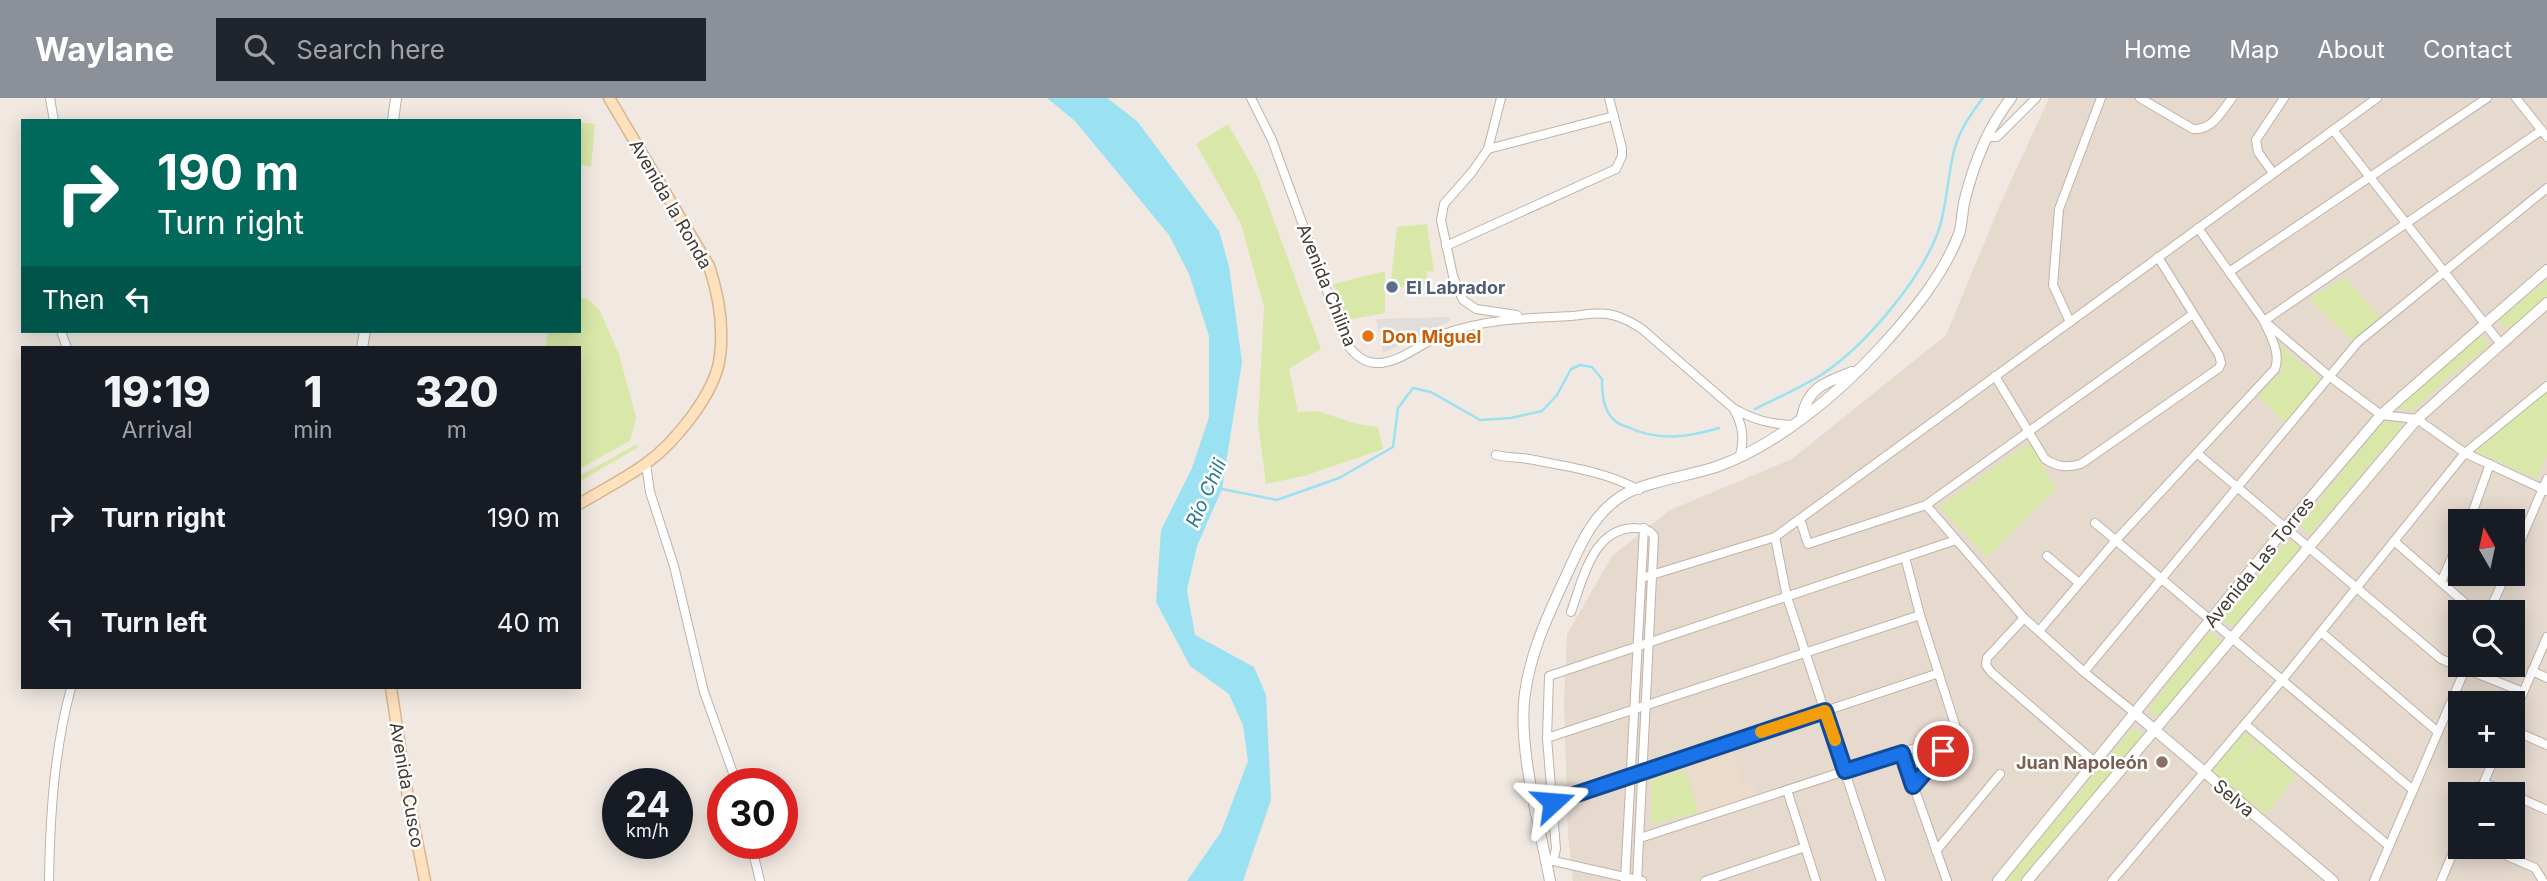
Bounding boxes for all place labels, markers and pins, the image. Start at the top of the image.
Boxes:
place label: El Labrador [1406,277,1505,298]
marker: El Labrador [1384,279,1400,295]
place label: Don Miguel [1382,326,1481,347]
marker: Don Miguel [1360,328,1376,344]
pin [1913,721,1973,781]
place label: Juan Napoleón [2016,752,2148,773]
marker: Juan Napoleón [2154,754,2170,770]

